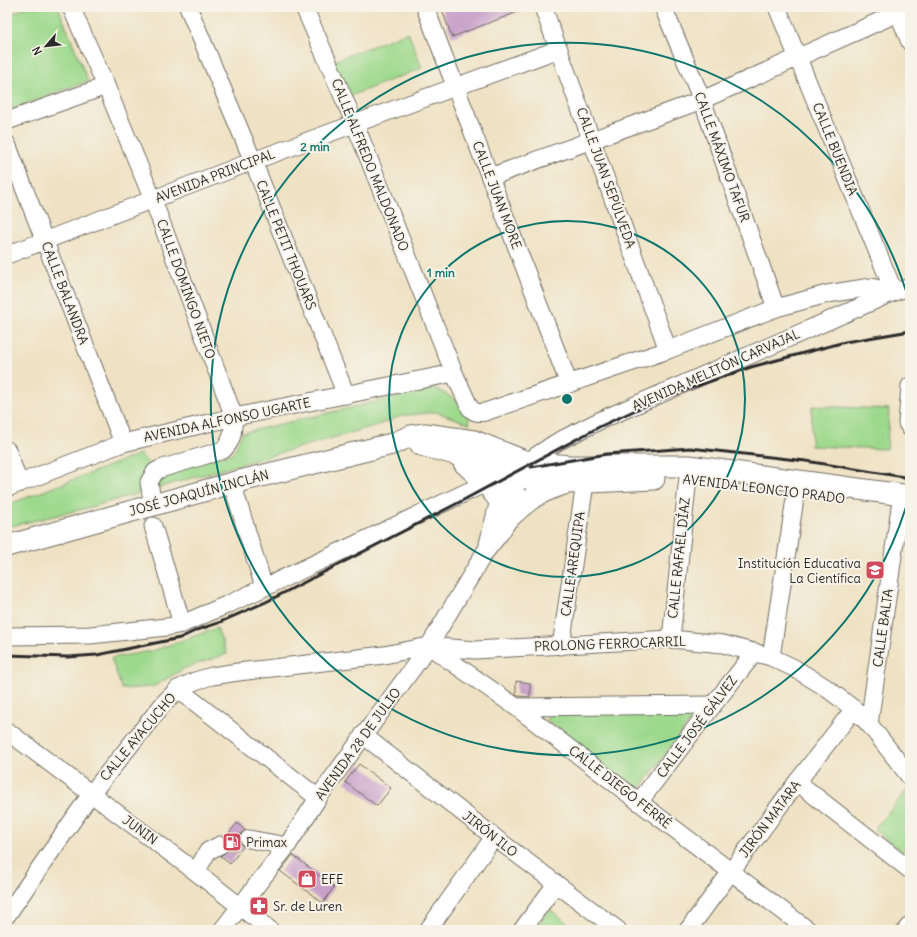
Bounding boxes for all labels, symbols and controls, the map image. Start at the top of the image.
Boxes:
north arrow [26,26,66,66]
text: N [29,44,45,57]
street label: CALLE ALFREDO MALDONADO [328,76,412,254]
street label: CALLE MÁXIMO TAFUR [691,89,754,224]
street label: CALLE BUENDIA [809,100,861,198]
street label: CALLE JUAN SEPÚLVEDA [573,105,640,251]
text: 2 min [300,139,330,154]
street label: CALLE JUAN MORE [469,139,526,252]
street label: AVENIDA PRINCIPAL [153,145,277,207]
street label: CALLE PETIT THOUARS [252,178,320,312]
street label: CALLE DOMINGO NIETO [153,217,219,361]
street label: CALLE BALANDRA [38,239,92,347]
text: 1 min [427,265,455,280]
street label: AVENIDA MELITÓN CARVAJAL [629,324,802,415]
centre of rings [560,392,574,406]
street label: AVENIDA ALFONSO UGARTE [142,394,312,446]
street label: JOSÉ JOAQUÍN INCLÁN [127,465,271,520]
street label: AVENIDA LEONCIO PRADO [682,471,846,507]
street label: CALLE RAFAEL DÍAZ [663,496,694,619]
street label: CALLE AREQUIPA [557,510,589,618]
place label: Institución Educativa La Científica [738,555,861,587]
school or university icon: Institución Educativa La Científica [864,559,886,581]
street label: CALLE BALTA [869,588,897,668]
street label: PROLONG FERROCARRIL [534,633,686,655]
street label: CALLE JOSÉ GÁLVEZ [652,672,741,781]
street label: AVENIDA 28 DE JULIO [311,684,405,804]
street label: CALLE AYACUCHO [96,689,180,785]
street label: CALLE DIEGO FERRÉ [565,741,676,833]
street label: JIRÓN MATARA [735,776,805,861]
street label: JIRÓN ILO [459,806,522,861]
street label: JUNIN [119,812,161,848]
fuel station icon: Primax [221,831,243,853]
place label: Primax [246,834,288,851]
shop icon: EFE [296,868,318,890]
place label: EFE [321,871,344,888]
pharmacy icon: Sr. de Luren [248,895,270,917]
place label: Sr. de Luren [273,898,343,915]

